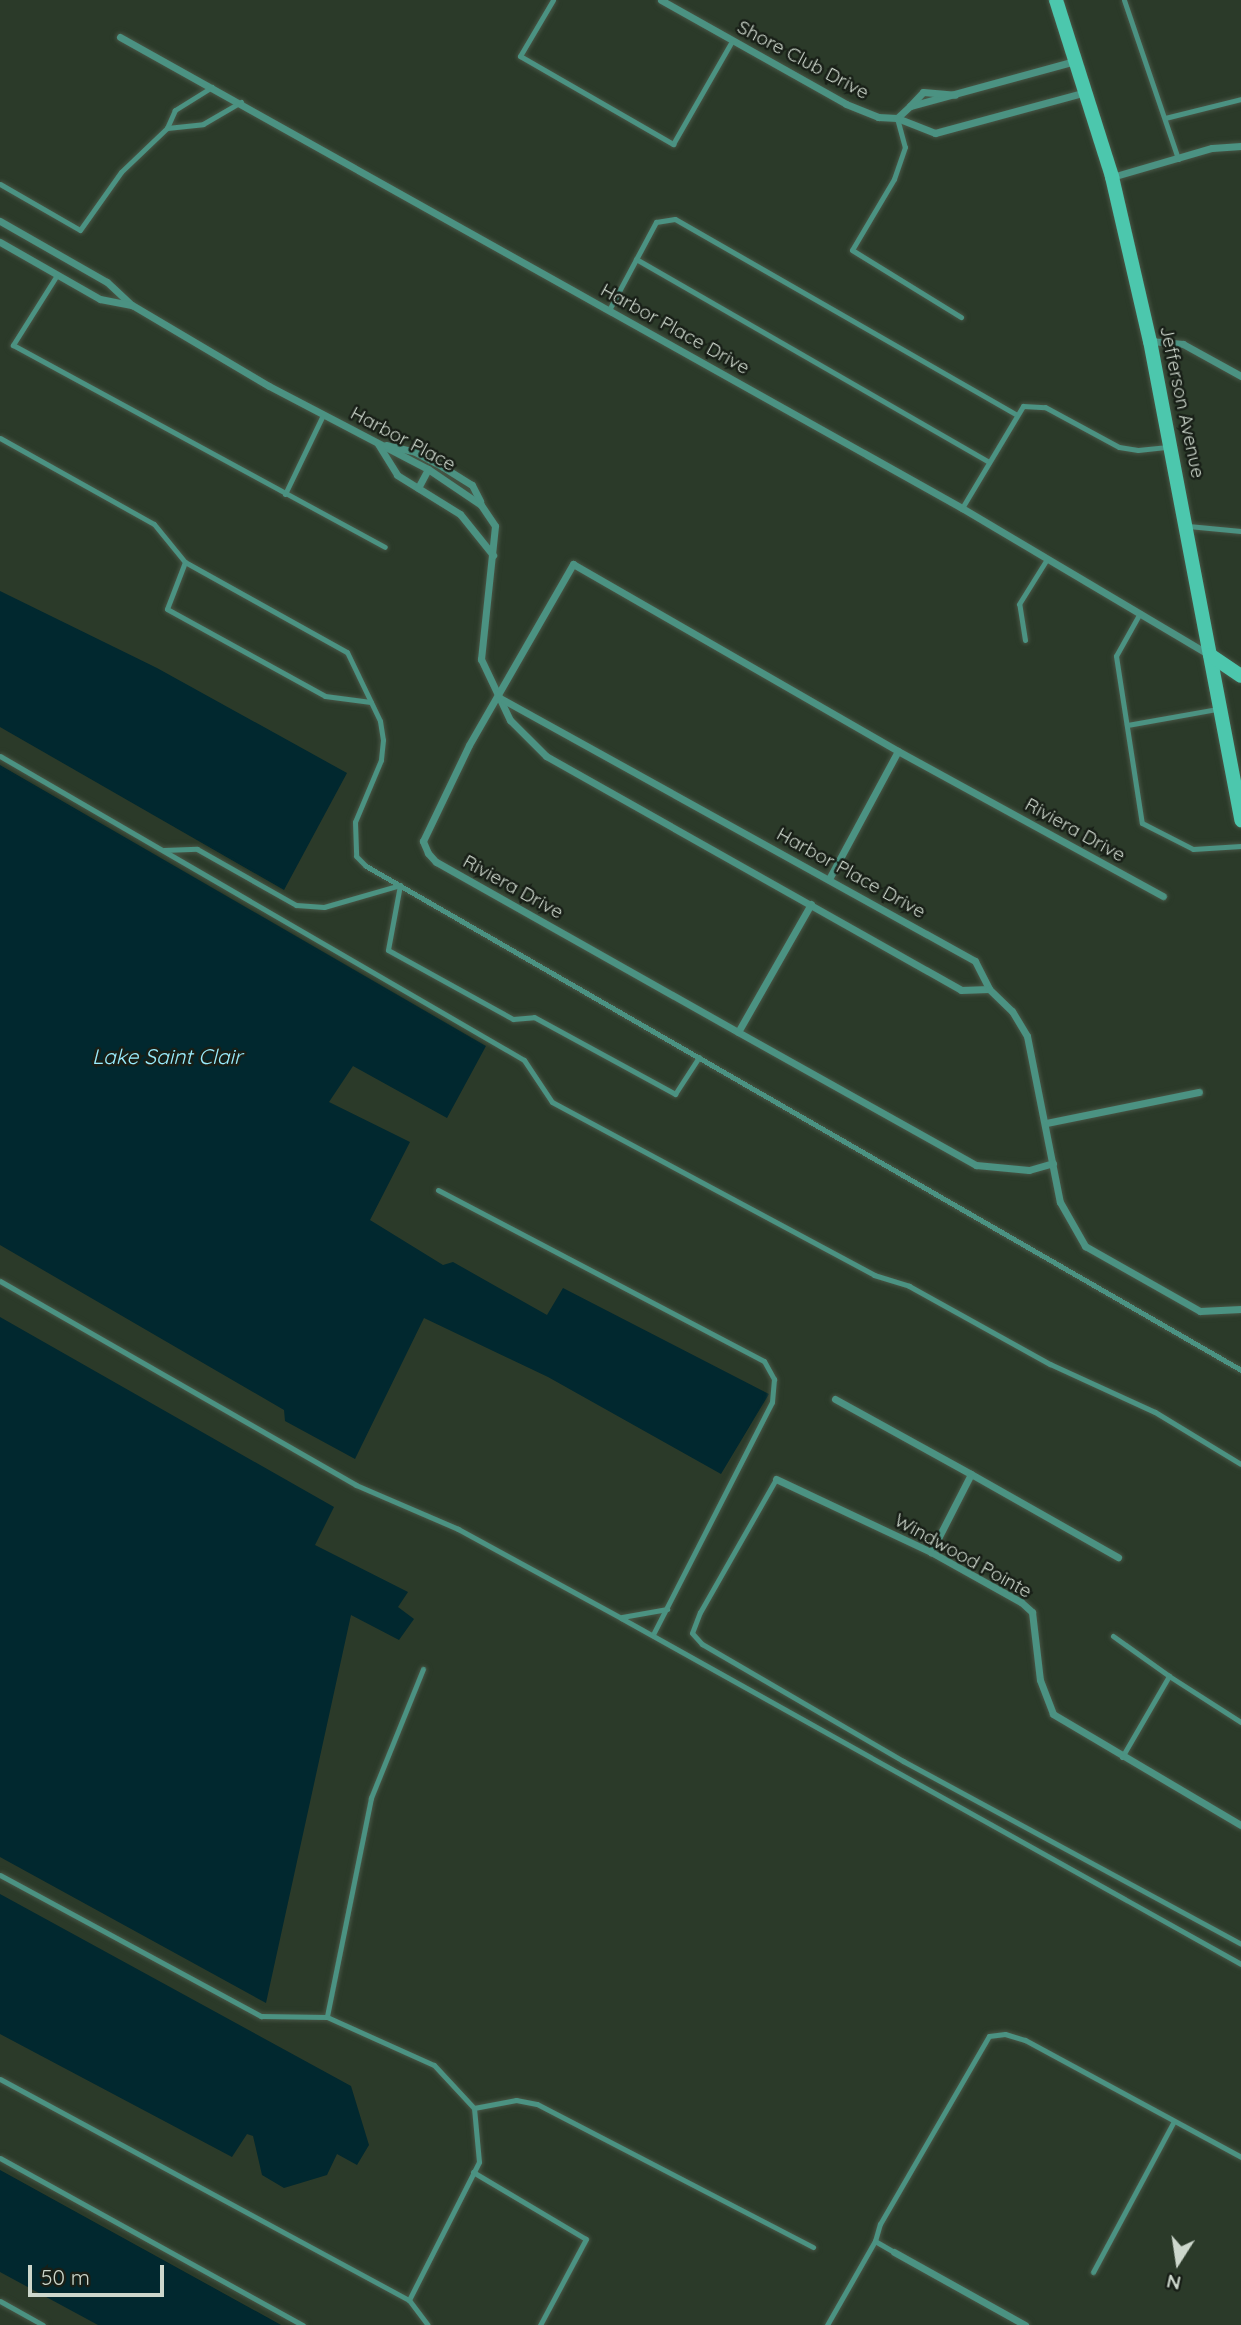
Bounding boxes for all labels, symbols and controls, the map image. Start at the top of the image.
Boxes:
street label: Shore Club Drive [733,16,873,104]
street label: Harbor Place Drive [597,279,753,379]
street label: Jefferson Avenue [1155,324,1209,480]
street label: Harbor Place [347,402,459,476]
street label: Riviera Drive [1021,793,1129,867]
street label: Harbor Place Drive [773,823,929,923]
street label: Riviera Drive [459,850,567,924]
water label: Lake Saint Clair [92,1043,242,1069]
street label: Windwood Pointe [890,1509,1036,1603]
north arrow [1143,2227,1213,2297]
scale bar [32,2252,168,2296]
text: 50 m [41,2264,90,2290]
text: N [1164,2269,1183,2296]

